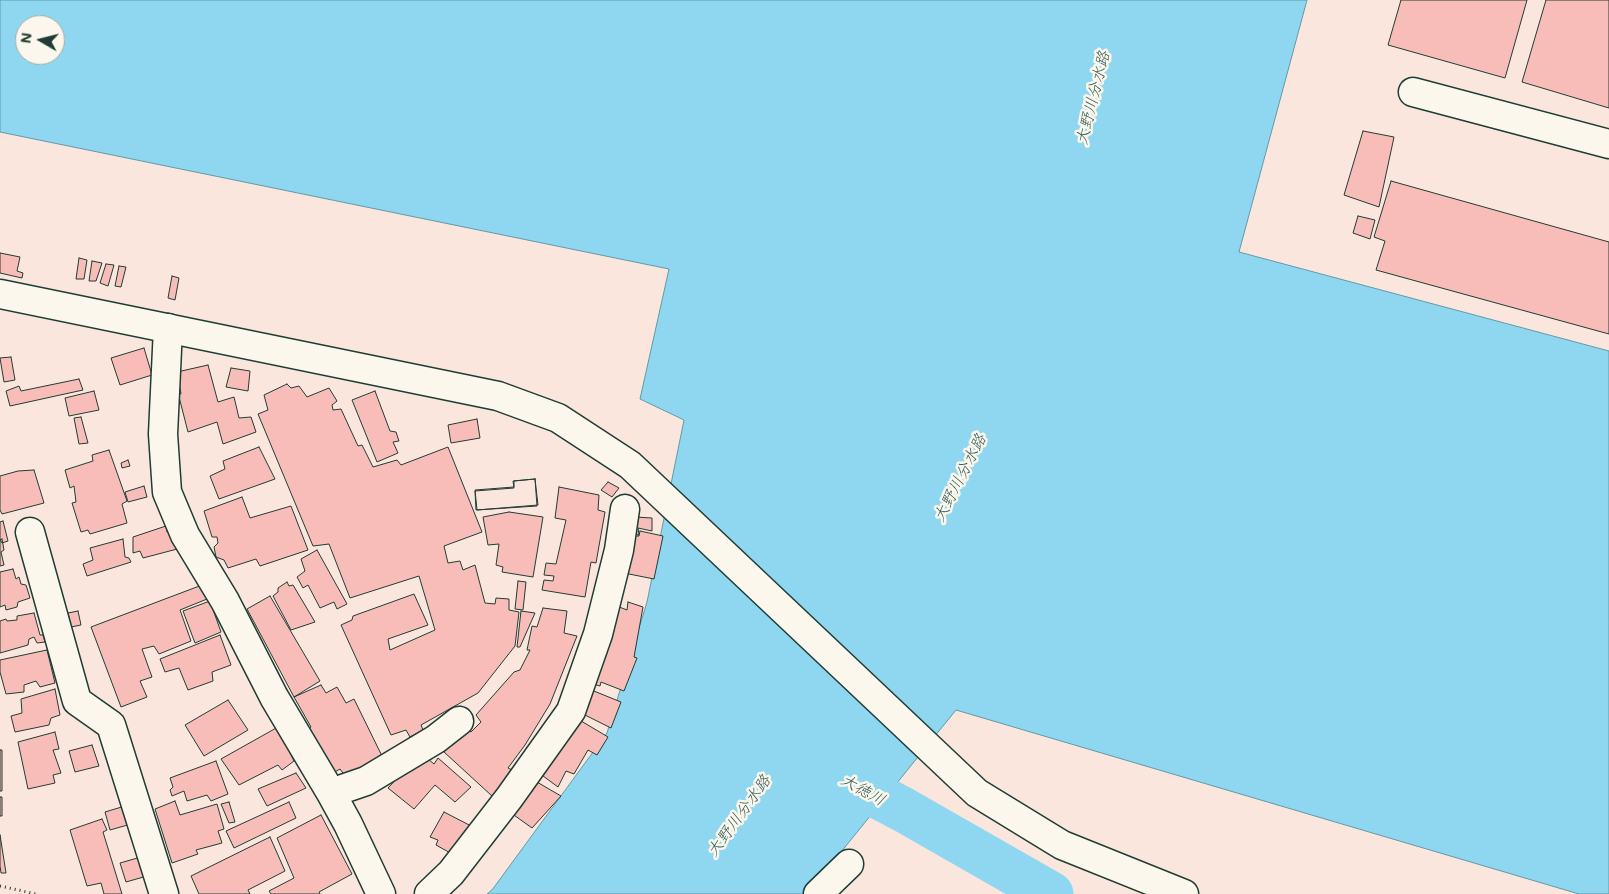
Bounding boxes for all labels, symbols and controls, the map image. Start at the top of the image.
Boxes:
north arrow [15,15,65,65]
text: N [15,31,36,45]
water label: 大野川分水路 [1072,49,1114,147]
water label: 大野川分水路 [930,431,990,525]
water label: 大徳川 [837,770,889,810]
water label: 大野川分水路 [703,772,775,860]

